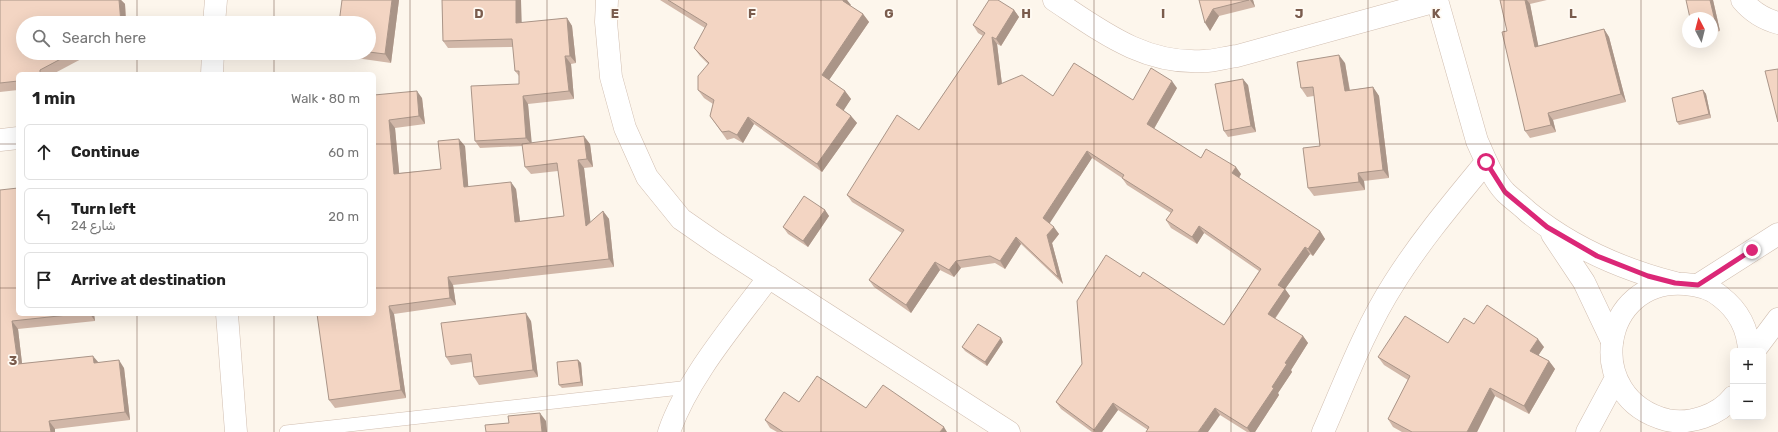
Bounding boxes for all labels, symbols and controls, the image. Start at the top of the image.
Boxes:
text: D [474,6,484,21]
text: E [611,6,619,21]
text: F [748,6,756,21]
text: G [884,6,894,21]
text: H [1021,6,1031,21]
text: I [1161,6,1165,21]
text: J [1295,6,1303,21]
text: K [1432,6,1441,21]
text: L [1569,6,1577,21]
north arrow [1682,12,1718,48]
search box [16,16,376,60]
icon: search [30,27,52,49]
text: Search here [62,29,146,47]
text: 1 min [32,88,75,108]
text: Walk · 80 m [291,91,360,106]
icon: ahead [33,141,55,163]
text: Continue [71,143,140,161]
text: 60 m [328,145,359,160]
route start [1477,153,1495,171]
text: Turn left [71,200,136,218]
icon: left [33,205,55,227]
text: 20 m [328,209,359,224]
text: شارع 24 [71,218,116,233]
route end [1743,241,1761,259]
icon: arrive [33,269,55,291]
text: Arrive at destination [71,271,226,289]
map controls [1730,348,1766,420]
button: + [1730,348,1766,384]
text: 3 [9,353,18,368]
button: − [1730,384,1766,420]

